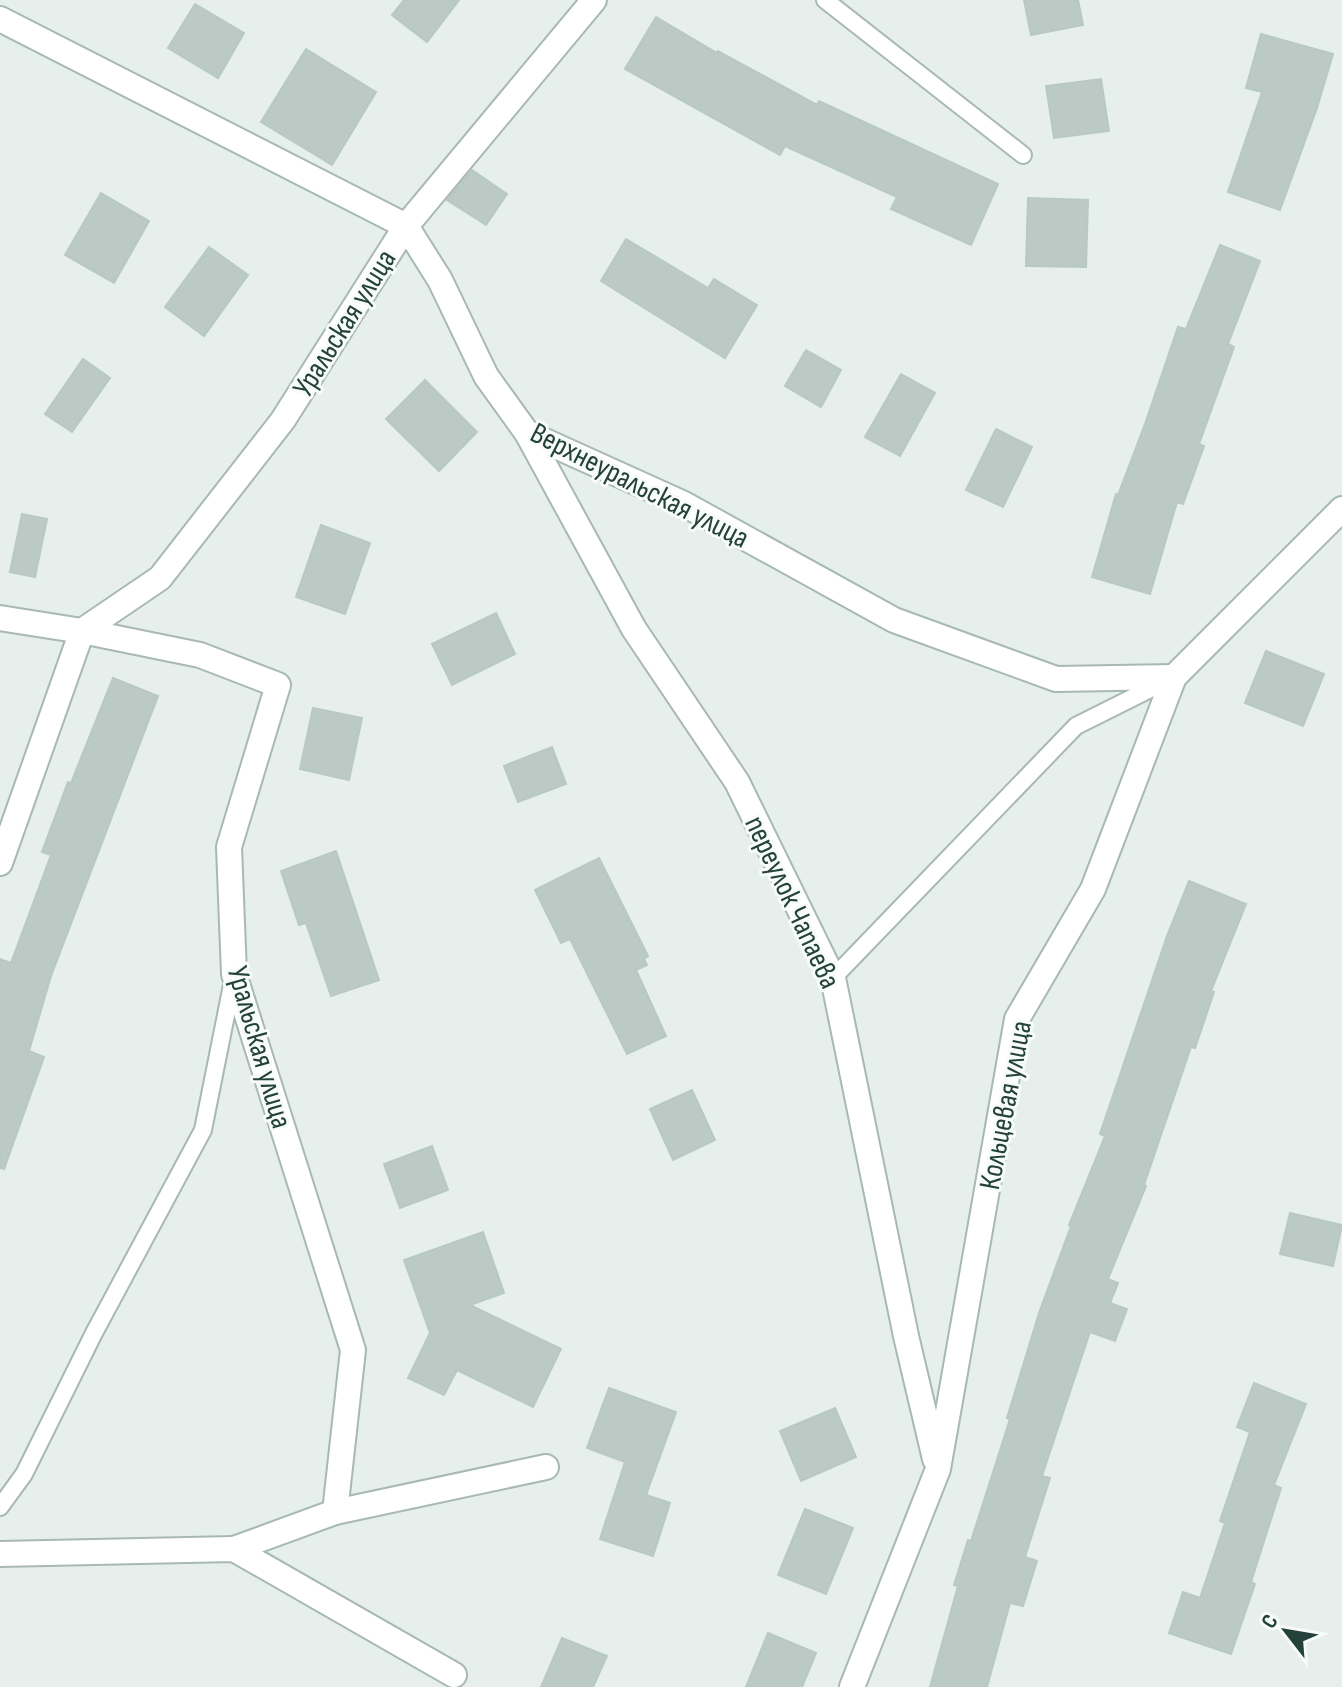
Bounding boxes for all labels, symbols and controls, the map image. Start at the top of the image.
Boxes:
street label: Уральская улица [285,243,404,404]
street label: Верхнеуральская улица [524,415,755,557]
street label: переулок Чапаева [736,810,848,995]
street label: Уральская улица [219,962,299,1132]
street label: Кольцевая улица [972,1018,1040,1193]
north arrow [1246,1591,1326,1671]
text: С [1256,1610,1285,1633]

